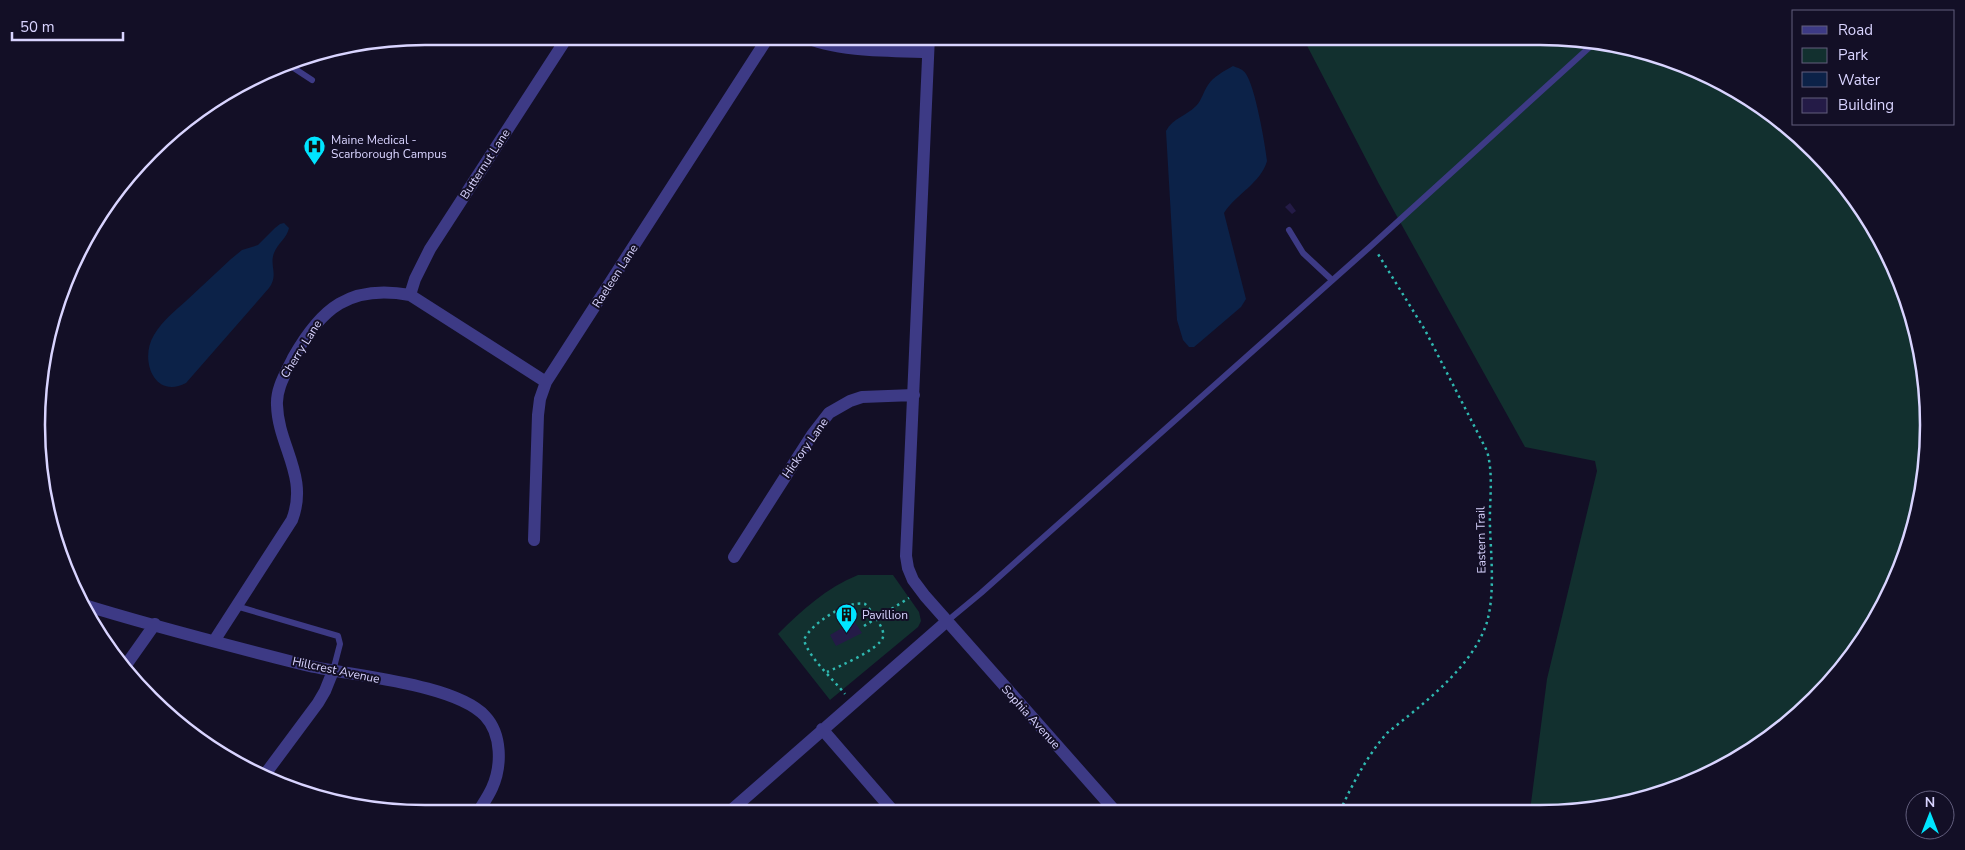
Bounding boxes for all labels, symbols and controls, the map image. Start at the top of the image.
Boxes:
scale bar [12,10,124,42]
legend [1792,10,1955,125]
text: 50 m [20,17,55,37]
text: Road [1838,20,1873,40]
text: Park [1838,45,1868,65]
text: Water [1838,70,1881,90]
text: Building [1838,95,1894,115]
street label: Butternut Lane [456,126,514,202]
place label: Maine Medical - Scarborough Campus [331,132,447,162]
hospital icon: Maine Medical - Scarborough Campus [303,135,327,166]
street label: Raeleen Lane [588,241,642,311]
street label: Cherry Lane [277,317,325,381]
street label: Hickory Lane [778,415,832,481]
street label: Eastern Trail [1472,506,1490,574]
building icon: Pavillion [834,603,858,634]
place label: Pavillion [862,607,908,623]
street label: Hillcrest Avenue [291,653,381,687]
street label: Sophia Avenue [998,682,1064,752]
north arrow [1905,790,1955,840]
text: N [1925,793,1935,812]

